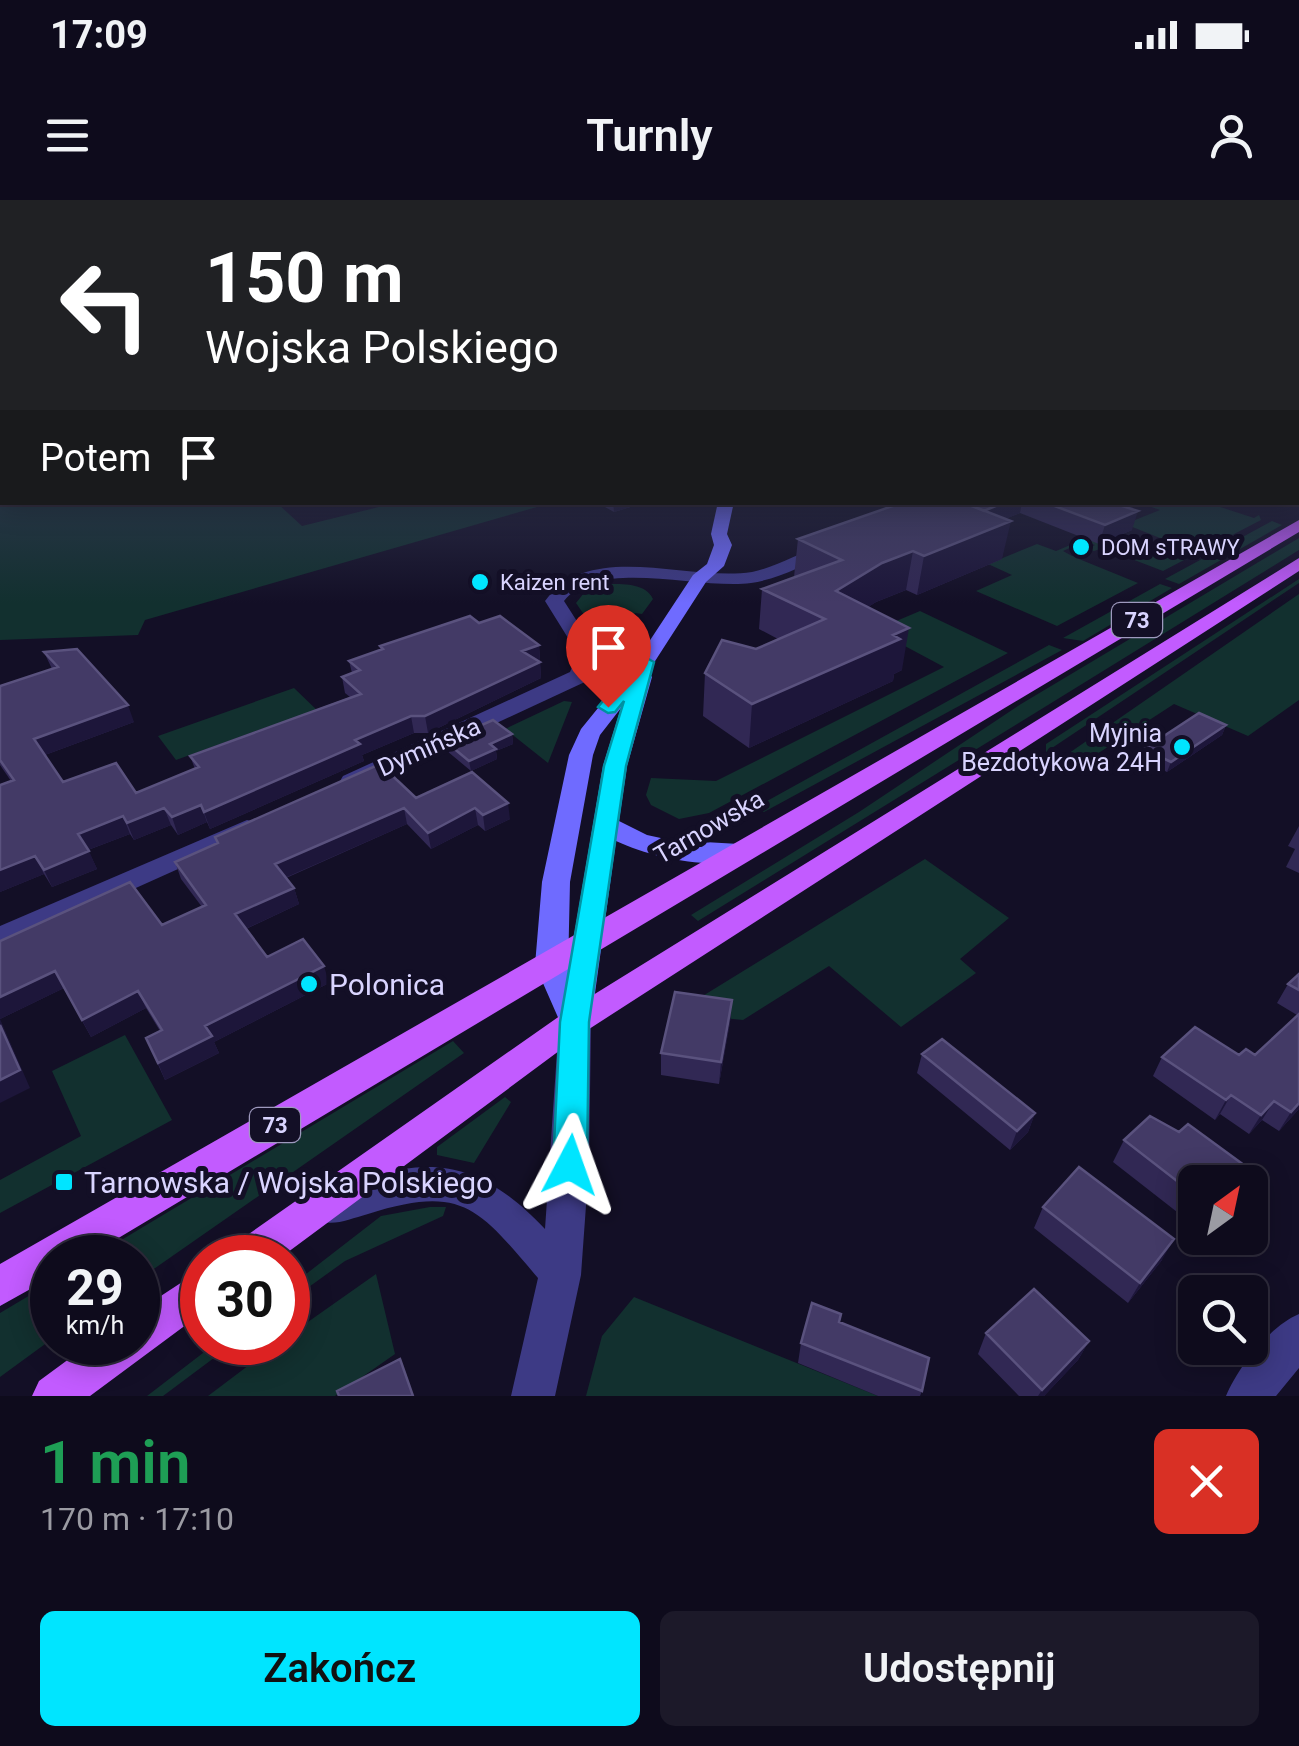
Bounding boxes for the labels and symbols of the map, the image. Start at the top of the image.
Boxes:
place label: DOM sTRAWY [1101,535,1240,560]
marker: DOM sTRAWY [1070,536,1092,558]
place label: Kaizen rent [500,570,609,595]
marker: Kaizen rent [469,571,491,593]
road number: 73 [1112,603,1162,637]
pin [566,605,651,708]
street label: Dymińska [373,712,485,782]
place label: Myjnia Bezdotykowa 24H [961,719,1162,777]
marker: Myjnia Bezdotykowa 24H [1171,736,1193,758]
street label: Tarnowska [649,784,769,870]
place label: Polonica [329,967,445,1002]
marker: Polonica [298,973,320,995]
road number: 73 [250,1108,300,1142]
position arrow [518,1113,622,1217]
place label: Tarnowska / Wojska Polskiego [84,1165,493,1200]
north arrow [1178,1165,1268,1255]
marker: Tarnowska / Wojska Polskiego [53,1171,75,1193]
speed limit sign: 30 [180,1235,310,1365]

